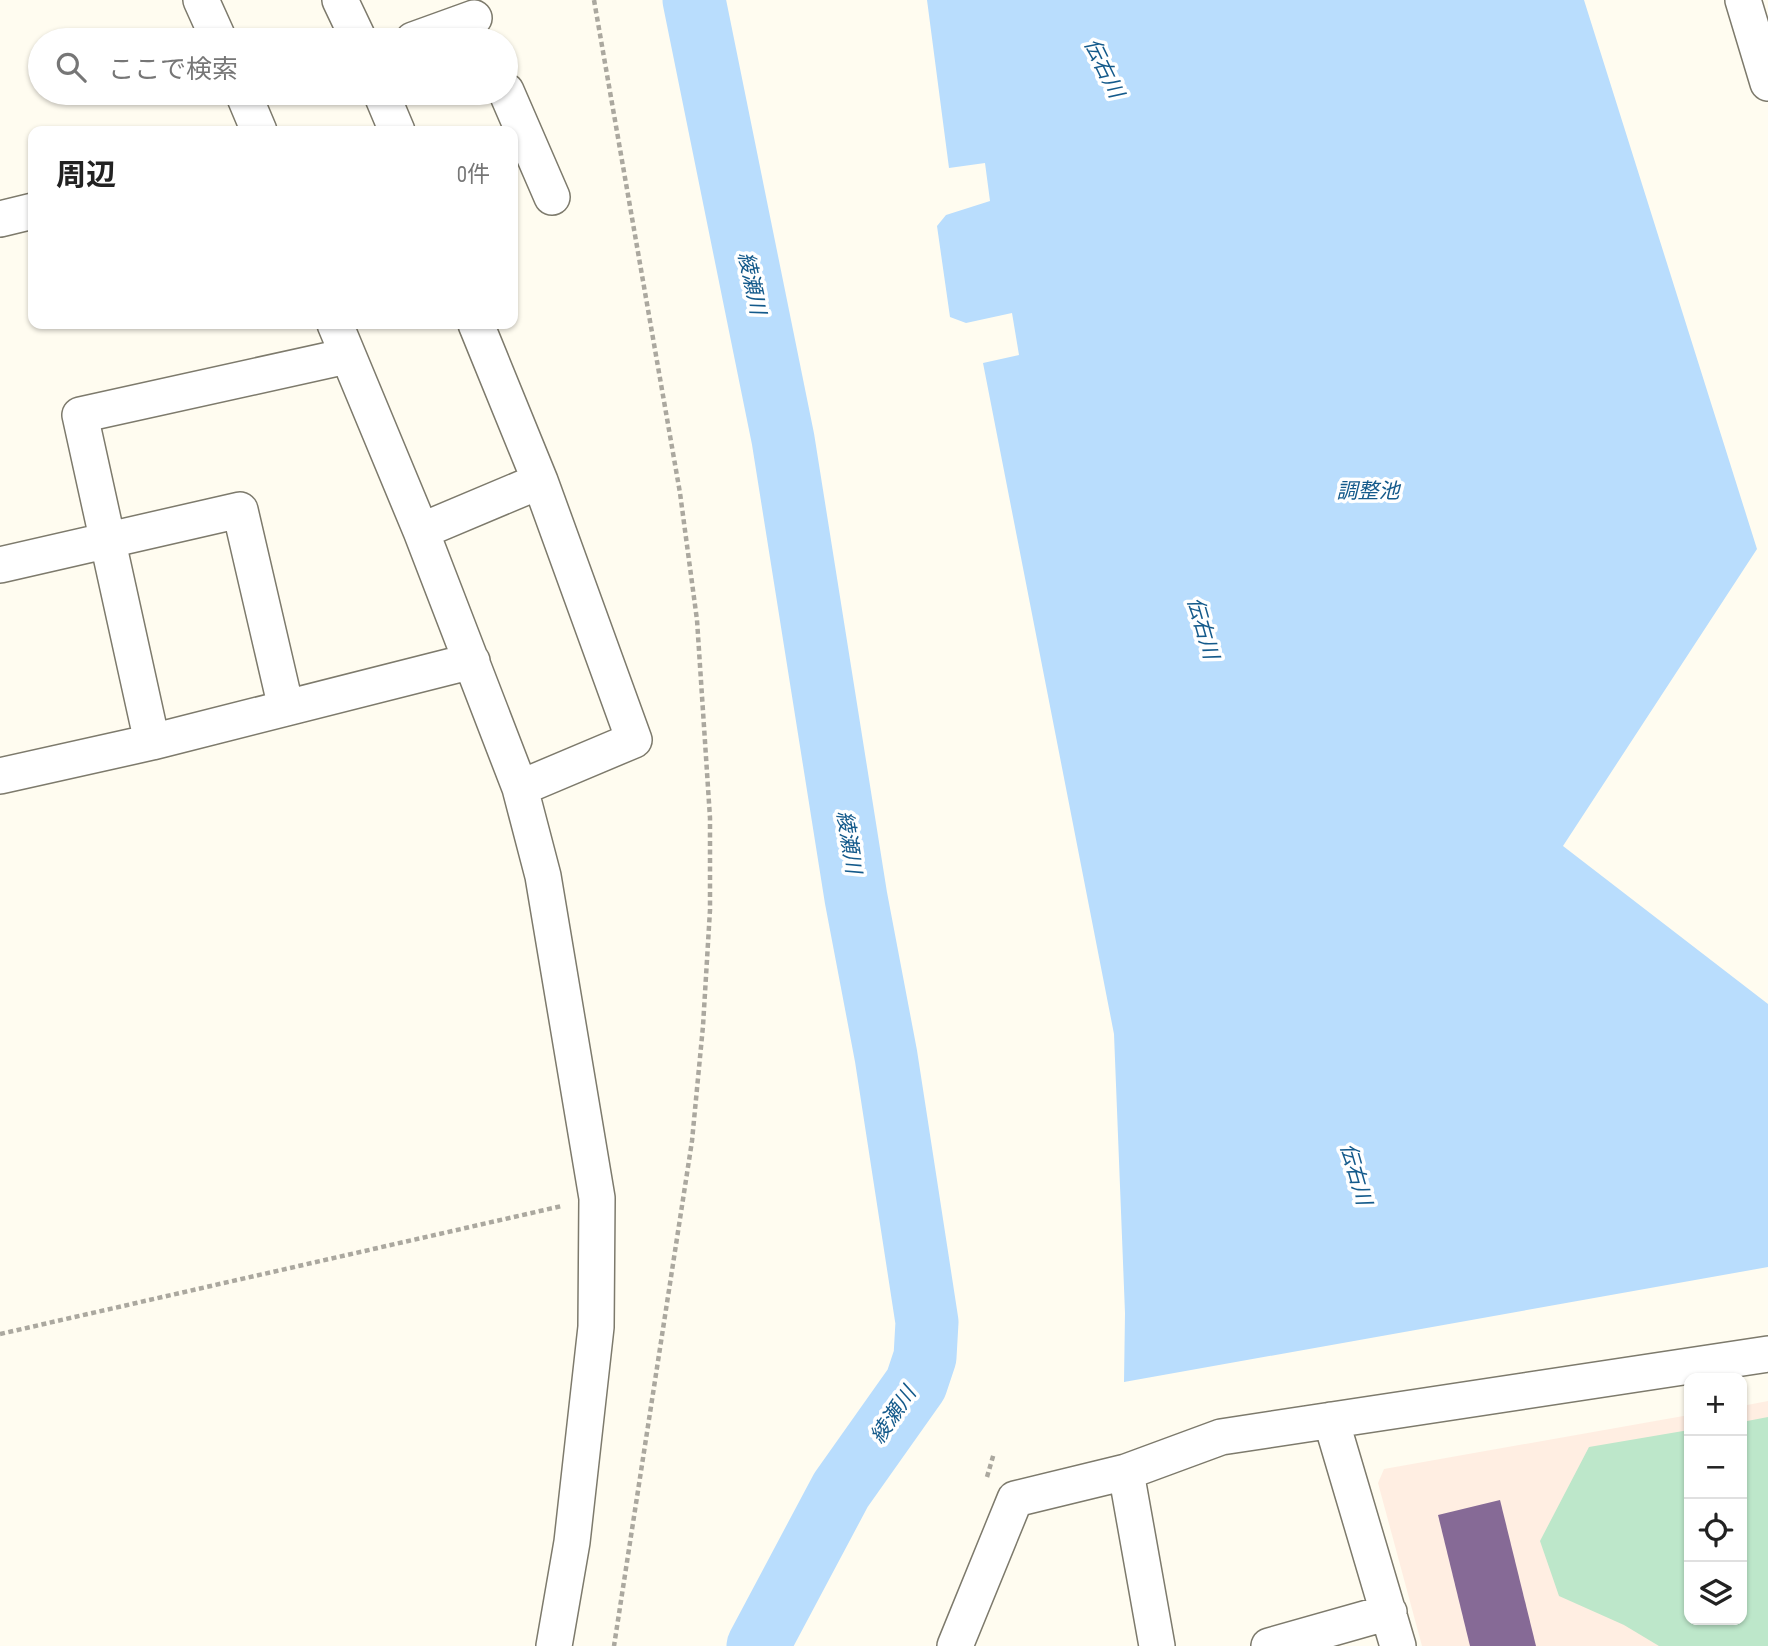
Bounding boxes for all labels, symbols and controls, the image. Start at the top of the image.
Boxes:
search box [28,28,518,105]
water label: 伝右川 [1079,34,1129,104]
icon: search [52,48,90,86]
text: ここで検索 [108,55,238,86]
text: 周辺 [56,158,116,194]
text: 0件 [457,161,490,189]
water label: 綾瀬川 [733,250,771,318]
water label: 調整池 [1337,479,1401,504]
water label: 伝右川 [1182,594,1224,664]
water label: 綾瀬川 [831,809,866,877]
water label: 伝右川 [1335,1140,1377,1210]
map controls [1684,1373,1747,1625]
button: + [1684,1373,1747,1436]
water label: 綾瀬川 [865,1381,923,1448]
button: − [1684,1436,1747,1499]
button: locate [1684,1499,1747,1562]
button: layers [1684,1562,1747,1625]

